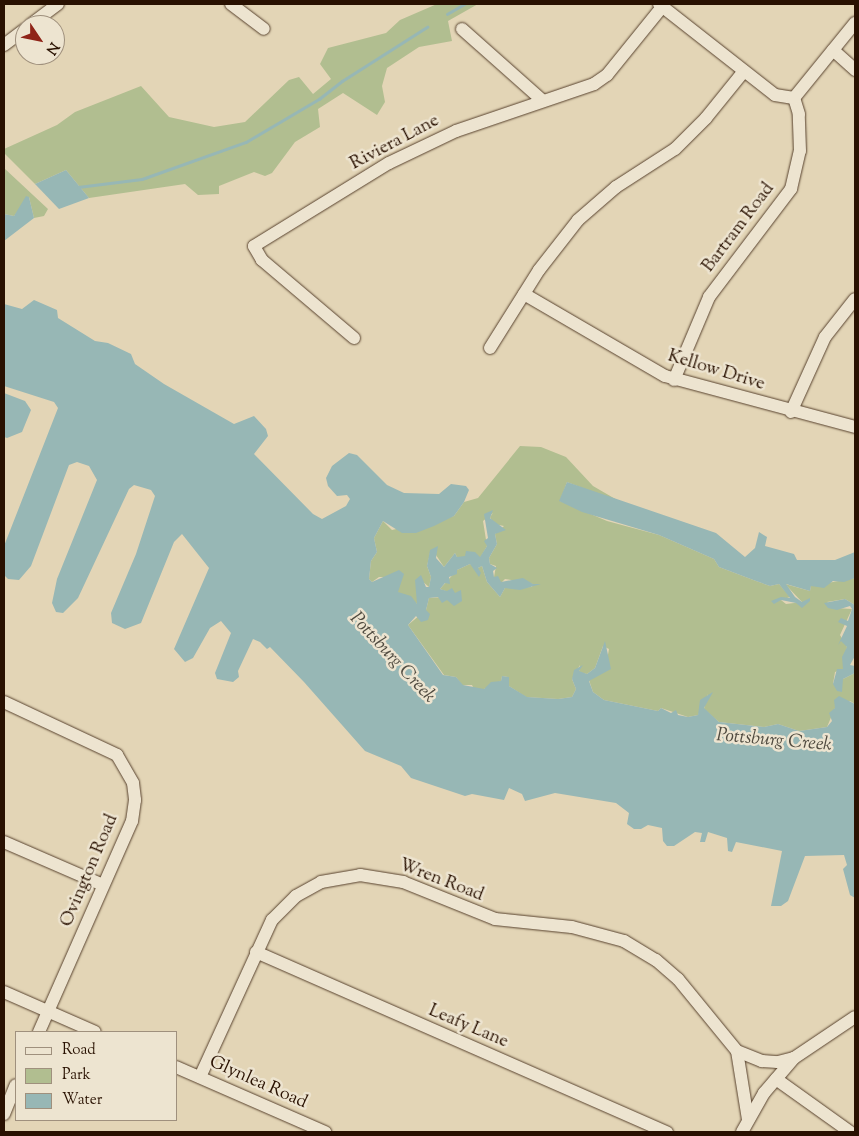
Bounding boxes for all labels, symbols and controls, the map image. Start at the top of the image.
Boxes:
north arrow [15,15,65,65]
text: N [40,38,63,58]
street label: Riviera Lane [347,111,443,175]
street label: Bartram Road [698,179,780,277]
street label: Kellow Drive [665,346,767,396]
water label: Pottsburg Creek [344,608,440,708]
water label: Pottsburg Creek [715,725,833,757]
street label: Ovington Road [57,812,123,930]
street label: Wren Road [396,855,486,907]
street label: Leafy Lane [425,1001,511,1053]
legend [15,1031,178,1121]
text: Road [62,1040,96,1061]
street label: Glynlea Road [206,1052,310,1114]
text: Park [62,1065,91,1086]
text: Water [62,1090,102,1111]

